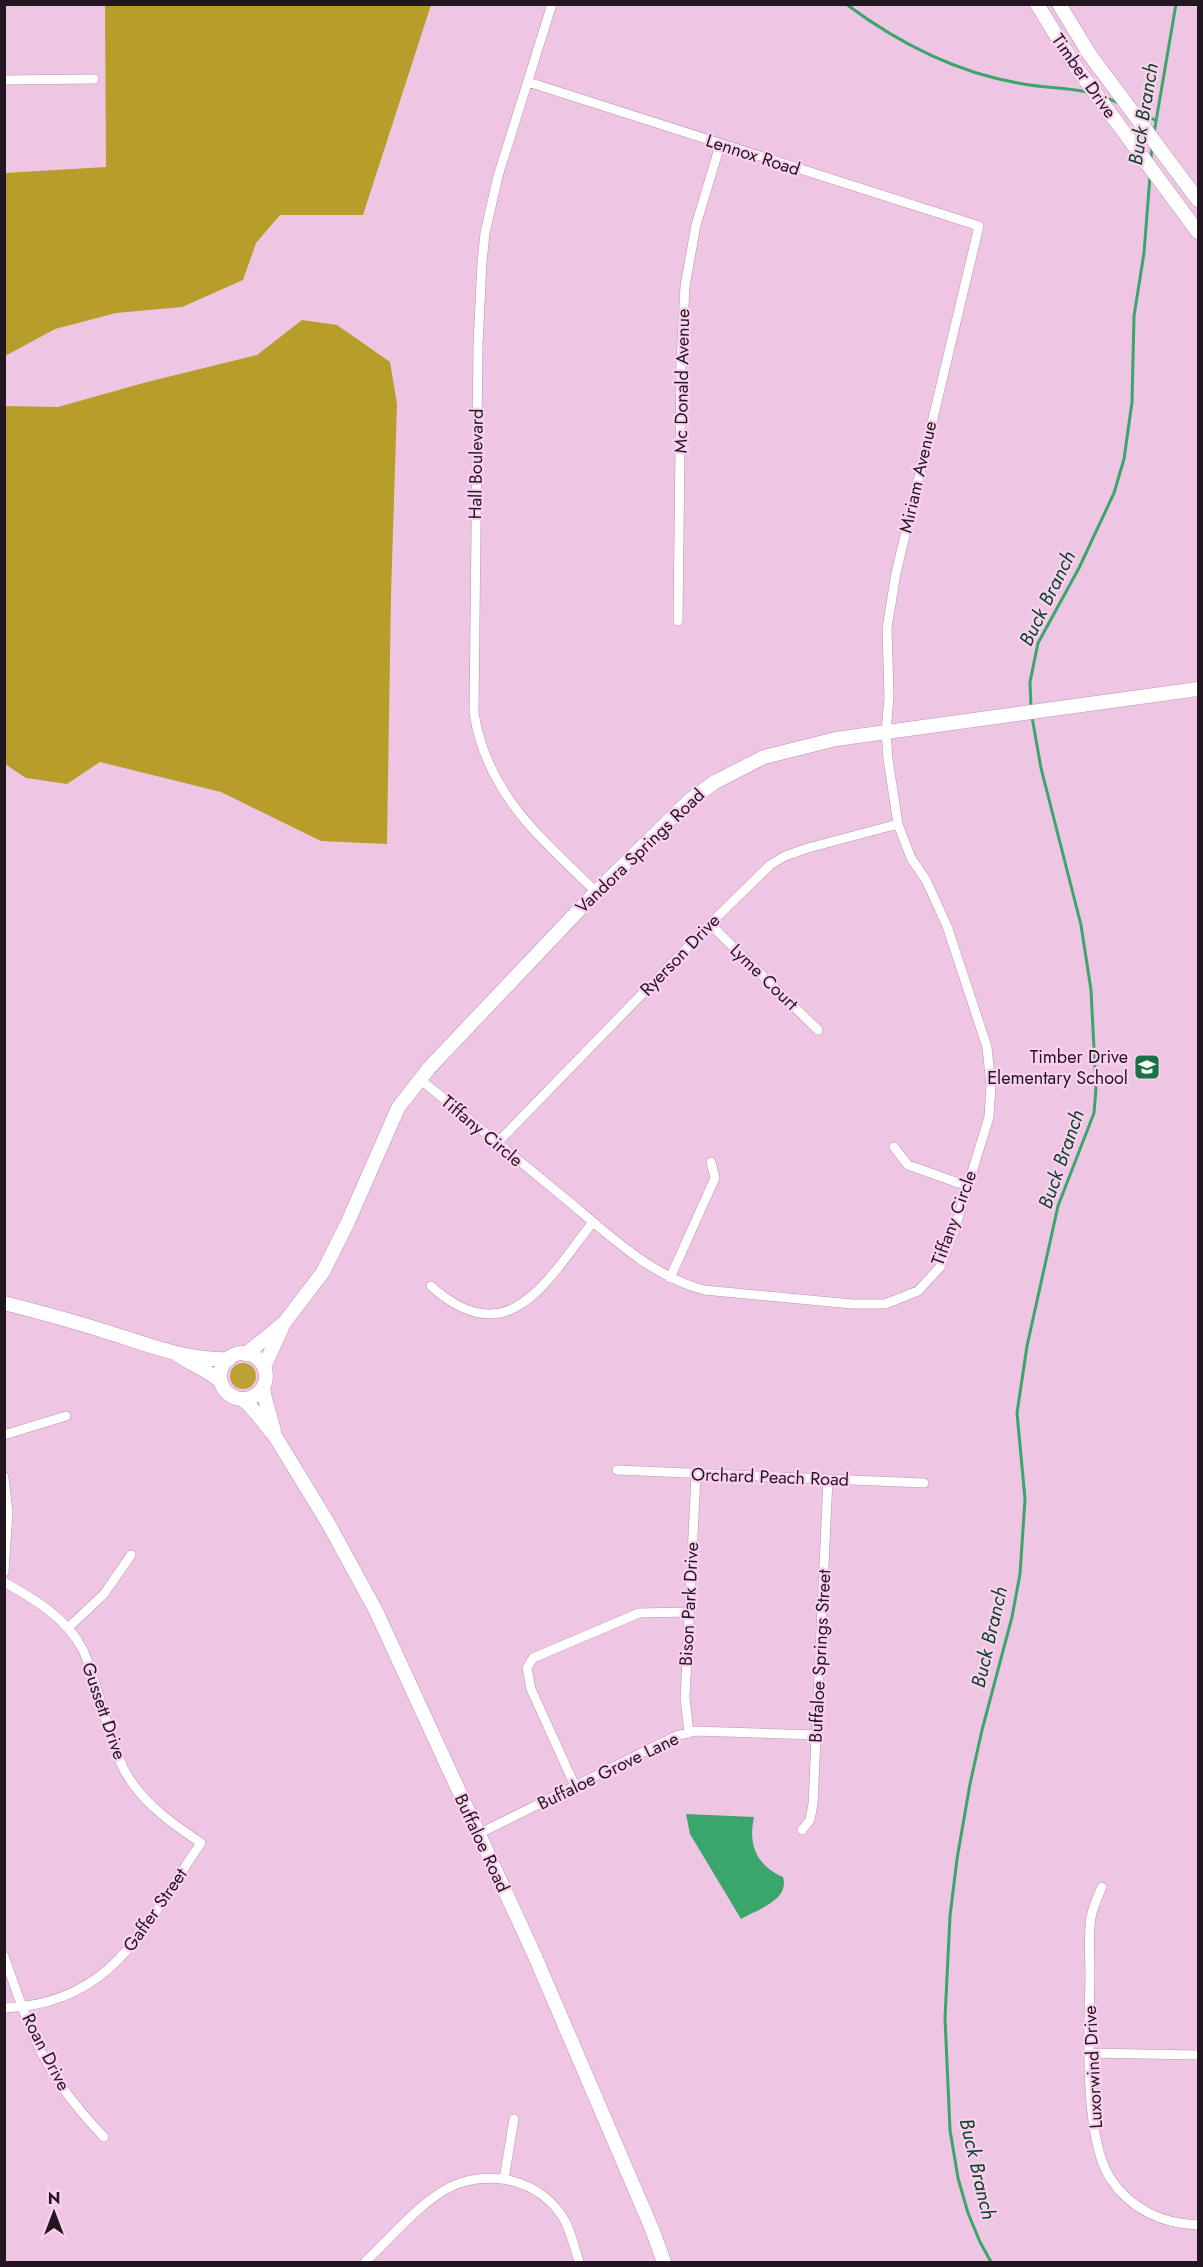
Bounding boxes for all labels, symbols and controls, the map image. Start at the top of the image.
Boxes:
street label: Timber Drive [1045,28,1123,124]
water label: Buck Branch [1121,61,1166,167]
street label: Lennox Road [703,128,803,182]
street label: Mc Donald Avenue [668,308,696,454]
street label: Hall Boulevard [462,408,490,520]
street label: Miriam Avenue [892,418,944,536]
water label: Buck Branch [1012,546,1083,651]
street label: Vandora Springs Road [570,782,710,920]
street label: Ryerson Drive [634,908,726,1002]
street label: Lyme Court [724,938,804,1017]
place label: Timber Drive Elementary School [987,1044,1128,1091]
school or university icon: Timber Drive Elementary School [1132,1052,1162,1082]
street label: Tiffany Circle [435,1089,529,1173]
water label: Buck Branch [1031,1106,1092,1213]
street label: Tiffany Circle [925,1167,983,1269]
street label: Orchard Peach Road [690,1461,850,1493]
street label: Bison Park Drive [673,1541,705,1667]
street label: Buffaloe Springs Street [802,1568,838,1743]
water label: Buck Branch [964,1584,1015,1691]
street label: Gussett Drive [75,1659,133,1763]
street label: Buffaloe Grove Lane [533,1725,683,1817]
street label: Buffaloe Road [448,1790,516,1896]
street label: Gaffer Street [117,1862,194,1957]
street label: Luxorwind Drive [1077,2005,1109,2129]
street label: Roan Drive [15,2009,77,2095]
water label: Buck Branch [952,2116,1003,2223]
north arrow [24,2183,84,2243]
text: N [48,2187,60,2210]

